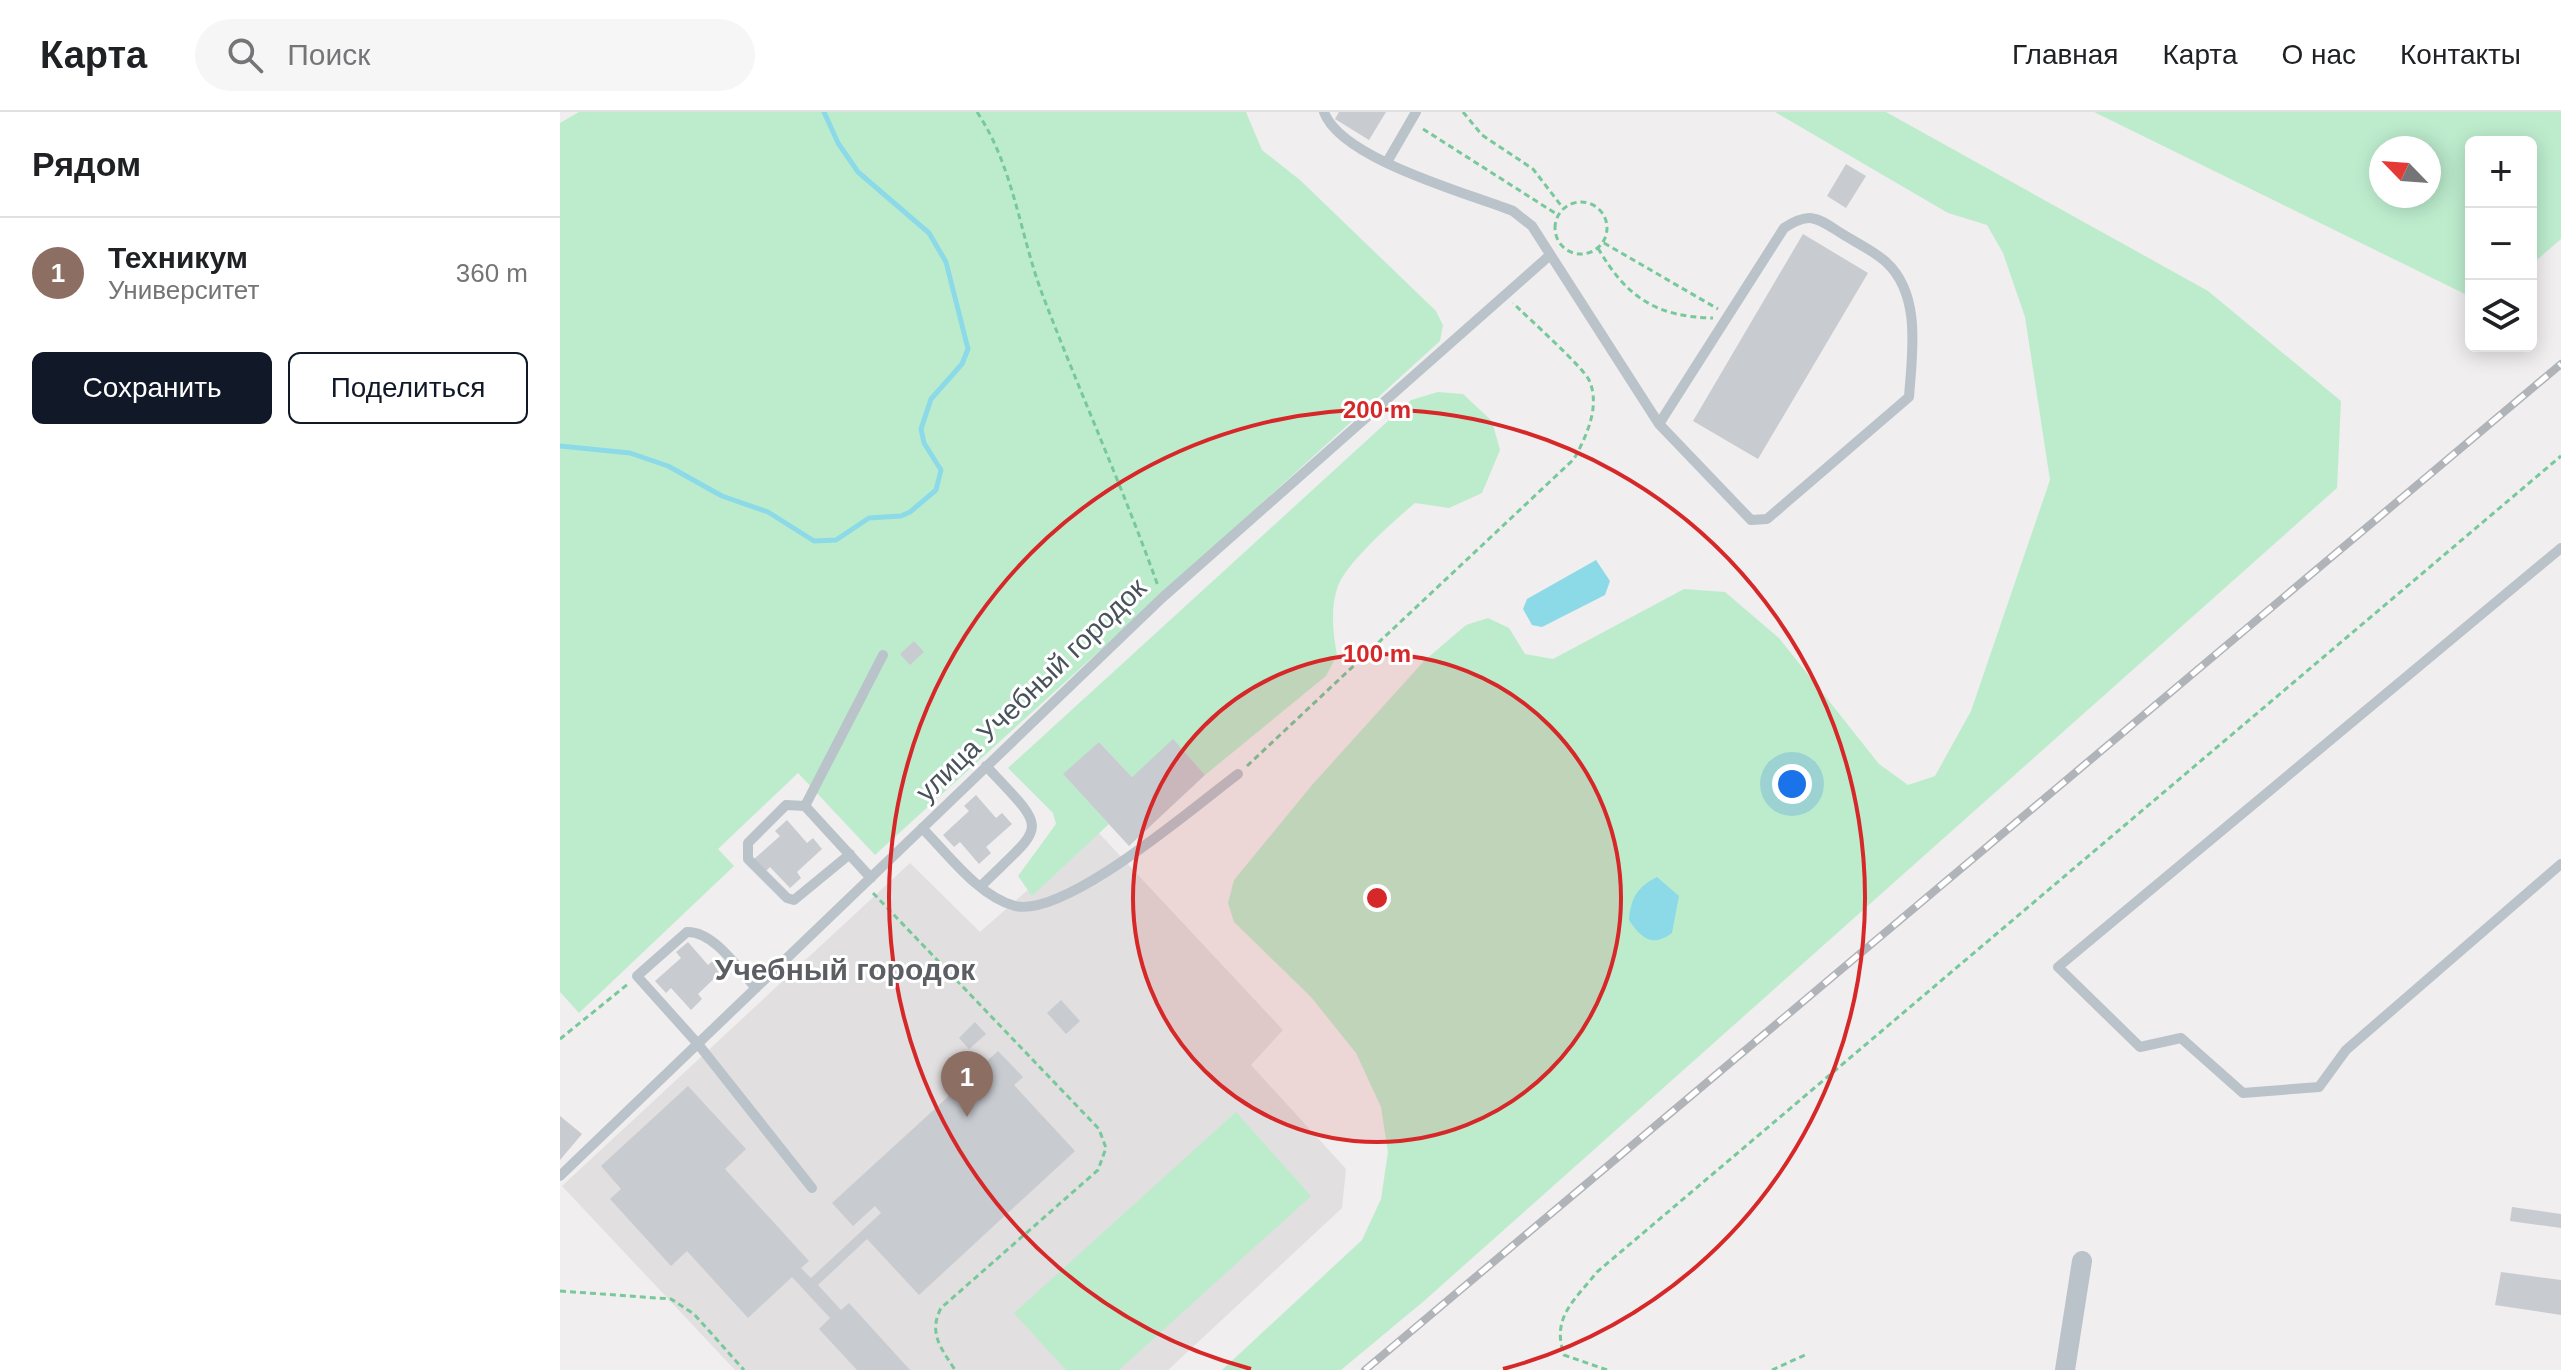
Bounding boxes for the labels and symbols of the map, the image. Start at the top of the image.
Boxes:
north arrow [2369,136,2441,208]
text: 200 m [1343,396,1411,423]
street label: улица Учебный городок [910,572,1153,808]
text: 100 m [1343,640,1411,667]
your location [1772,764,1812,804]
centre of rings [1363,884,1391,912]
district label: Учебный городок [715,953,976,986]
pin: 1 [941,1051,993,1117]

